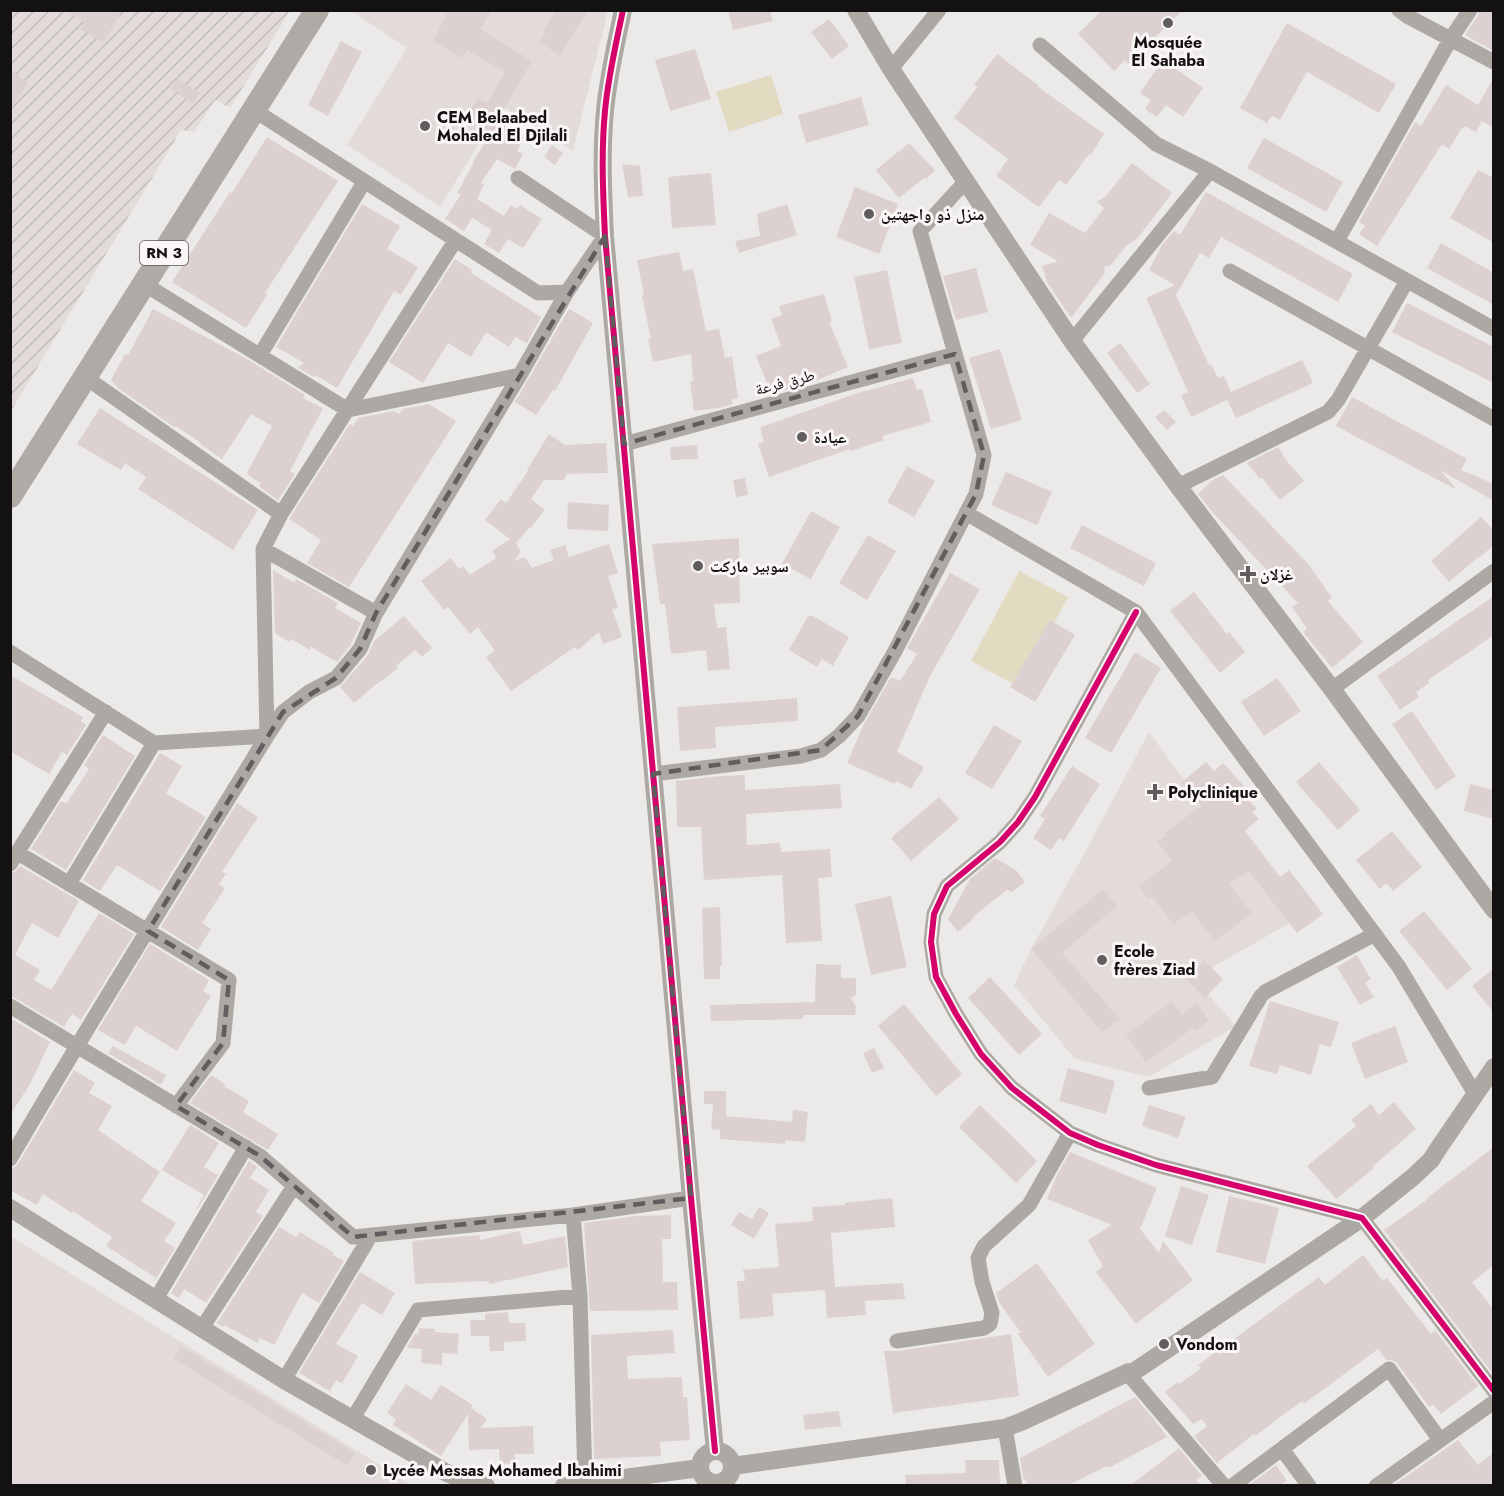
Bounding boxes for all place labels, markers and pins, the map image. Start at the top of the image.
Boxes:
marker: Mosquée El Sahaba [1161,16,1175,30]
place label: Mosquée El Sahaba [1131,31,1205,72]
place label: CEM Belaabed Mohaled El Djilali [437,106,568,147]
marker: CEM Belaabed Mohaled El Djilali [418,119,432,133]
place label: منزل ذو واجهتين [881,203,984,226]
marker: منزل ذو واجهتين [862,207,876,221]
place label: عيادة [814,426,846,449]
marker: عيادة [795,430,809,444]
place label: سوبير ماركت [710,555,789,578]
marker: سوبير ماركت [691,559,705,573]
place label: غزلان [1260,563,1293,586]
marker: غزلان [1241,567,1255,581]
place label: Polyclinique [1168,781,1258,804]
marker: Polyclinique [1146,783,1164,801]
place label: Ecole frères Ziad [1114,940,1195,981]
marker: Ecole frères Ziad [1095,953,1109,967]
place label: Vondom [1175,1333,1238,1356]
marker: Vondom [1157,1337,1171,1351]
place label: Lycée Messas Mohamed Ibahimi [383,1459,622,1482]
marker: Lycée Messas Mohamed Ibahimi [364,1463,378,1477]

